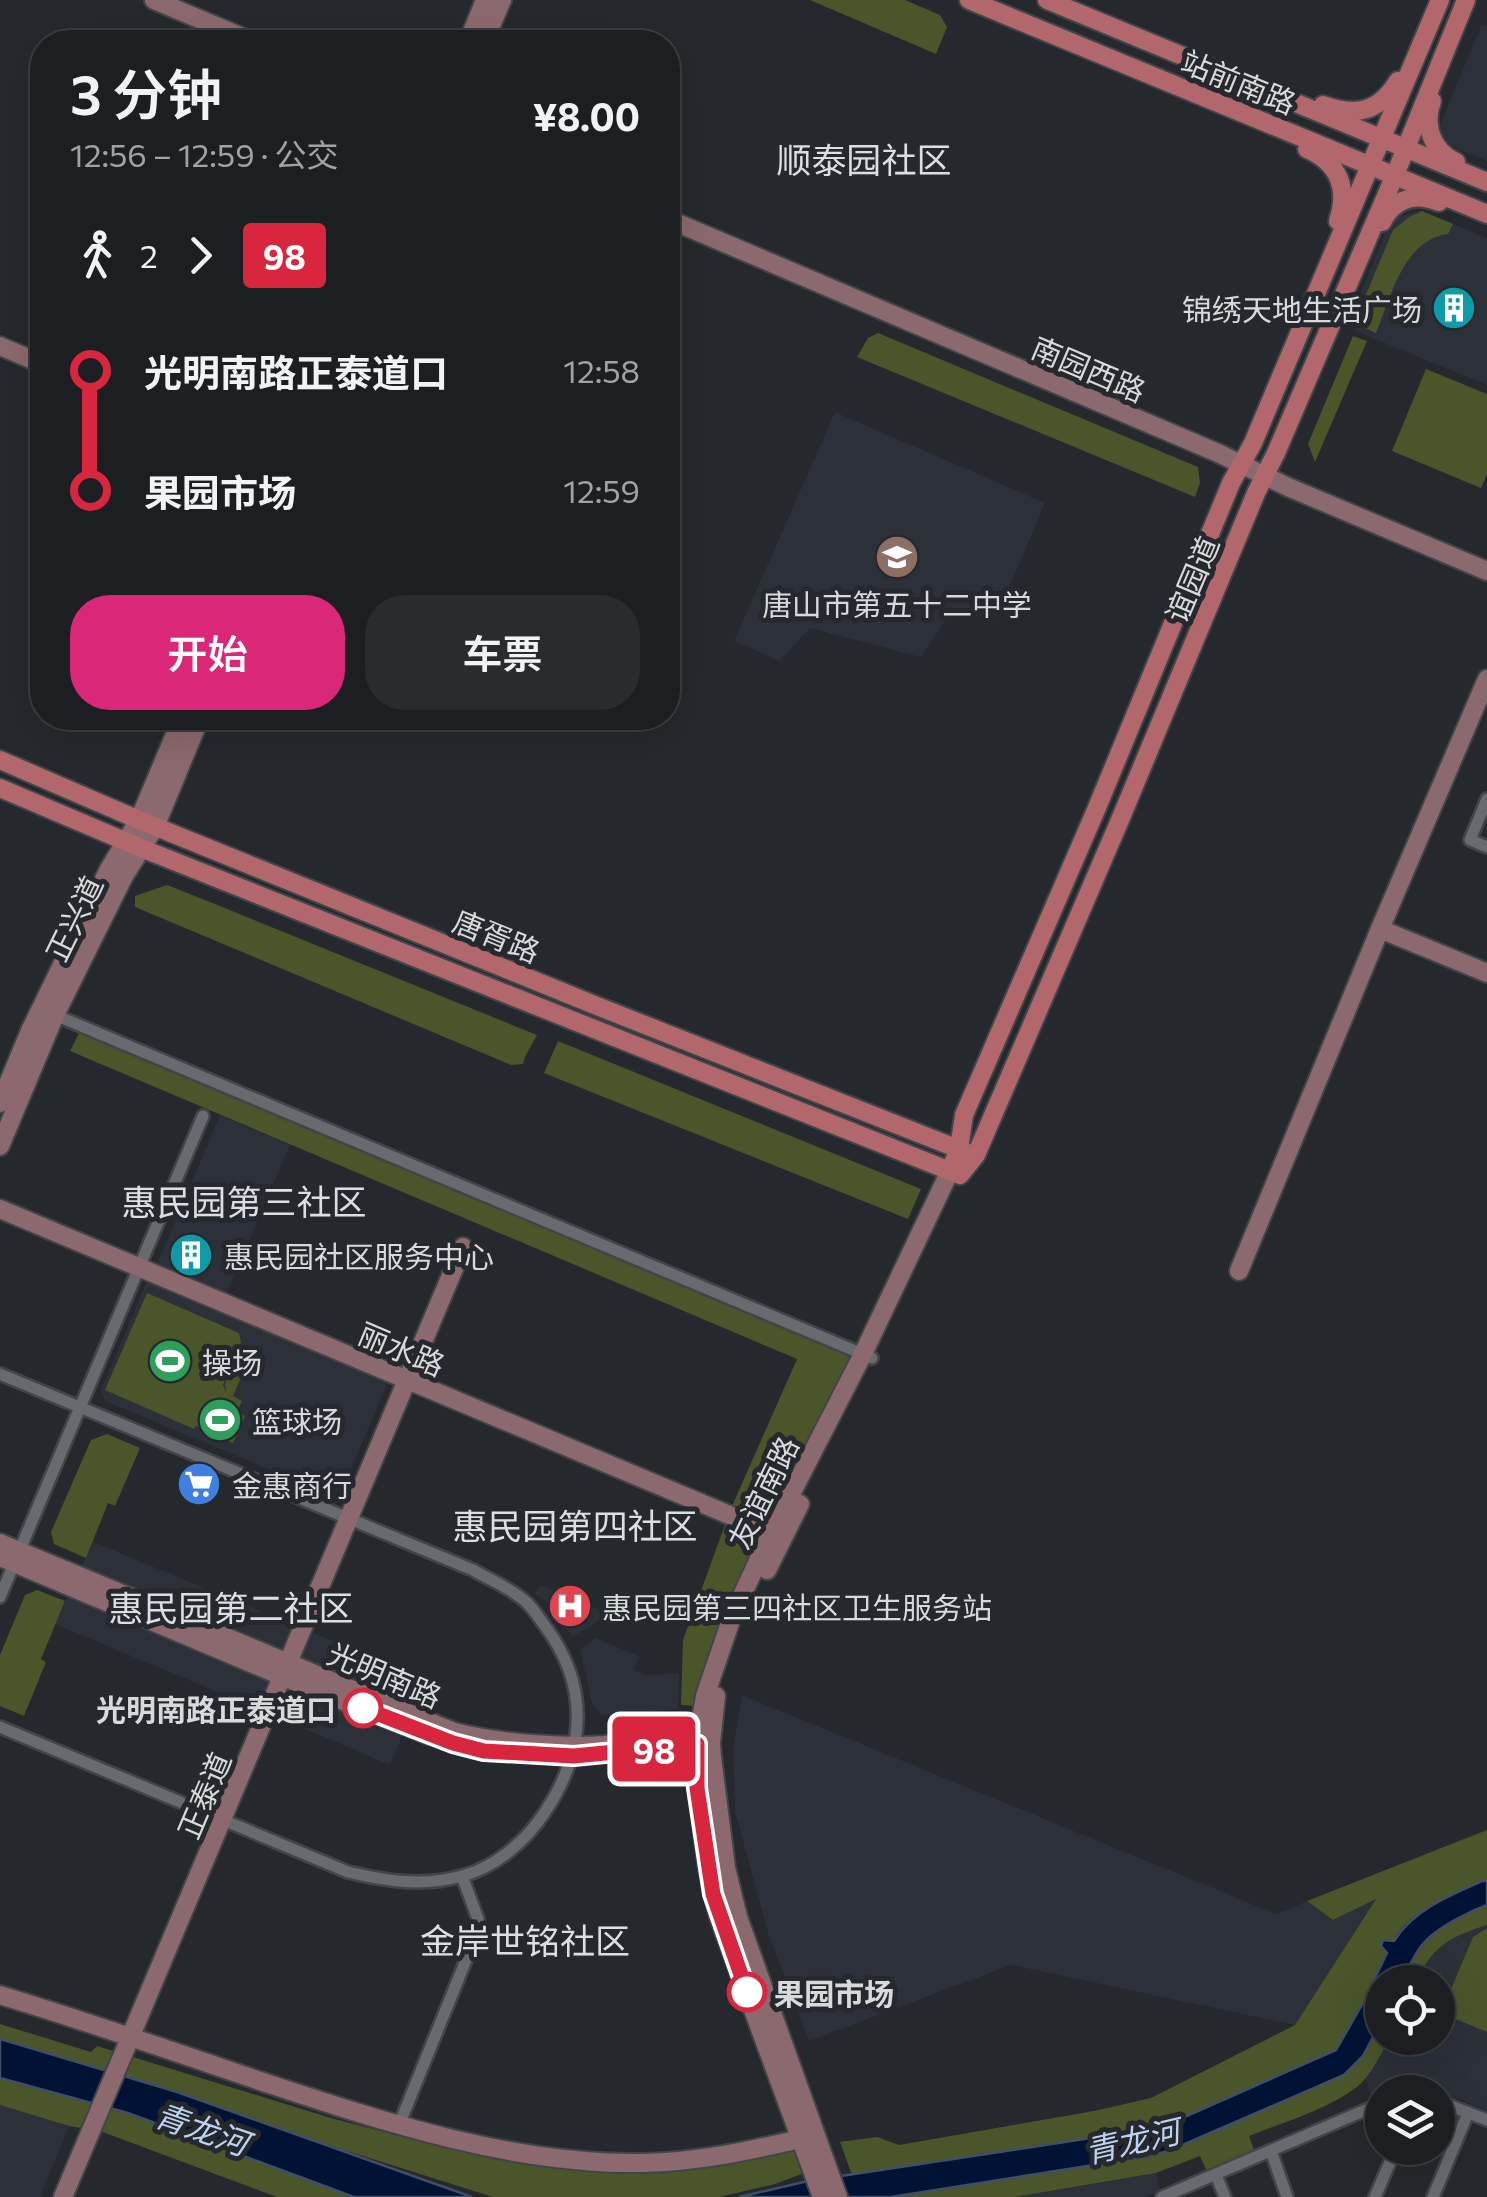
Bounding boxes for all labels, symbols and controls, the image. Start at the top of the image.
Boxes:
street label: 站前南路 [1176,41,1302,121]
text: 3 分钟 [70,59,222,126]
text: ¥8.00 [533,92,640,139]
text: 12:56 – 12:59 · 公交 [70,134,338,174]
district label: 顺泰园社区 [776,137,952,180]
icon: walk [70,228,125,283]
icon: forward [173,228,228,283]
text: 98 [263,234,306,277]
text: 2 [140,235,158,275]
building icon: 锦绣天地生活广场 [1431,285,1477,331]
place label: 锦绣天地生活广场 [1182,290,1422,327]
street label: 南园西路 [1027,328,1151,408]
text: 光明南路正泰道口 [144,348,448,395]
text: 12:58 [563,350,640,390]
text: 果园市场 [144,468,296,515]
text: 12:59 [563,470,640,510]
street label: 谊园道 [1156,530,1226,628]
school or university icon: 唐山市第五十二中学 [874,534,920,580]
place label: 唐山市第五十二中学 [762,585,1032,622]
button: 开始 [70,595,345,710]
button: 车票 [365,595,640,710]
street label: 正兴道 [37,869,109,967]
street label: 唐胥路 [448,901,546,969]
district label: 惠民园第三社区 [121,1179,367,1222]
building icon: 惠民园社区服务中心 [168,1232,214,1278]
place label: 惠民园社区服务中心 [224,1237,494,1274]
street label: 丽水路 [353,1313,451,1383]
sports icon: 操场 [147,1338,193,1384]
place label: 操场 [202,1343,262,1380]
sports icon: 篮球场 [197,1397,243,1443]
place label: 篮球场 [252,1402,342,1439]
street label: 友谊南路 [719,1430,805,1554]
supermarket icon: 金惠商行 [176,1461,222,1507]
place label: 金惠商行 [232,1466,352,1503]
district label: 惠民园第四社区 [452,1503,698,1546]
hospital icon: 惠民园第三四社区卫生服务站 [547,1583,593,1629]
district label: 惠民园第二社区 [108,1585,354,1628]
place label: 惠民园第三四社区卫生服务站 [602,1588,992,1625]
street label: 光明南路 [323,1634,447,1714]
marker: 光明南路正泰道口 [344,1689,382,1727]
place label: 光明南路正泰道口 [96,1690,336,1727]
line badge: 98 [609,1716,699,1782]
text: 98 [632,1728,676,1771]
street label: 正泰道 [168,1746,238,1844]
district label: 金岸世铭社区 [420,1918,630,1961]
map controls [1365,1965,1455,2165]
button: locate [1365,1965,1455,2055]
marker: 果园市场 [728,1973,766,2011]
place label: 果园市场 [774,1974,894,2011]
button: layers [1365,2075,1455,2165]
water label: 青龙河 [150,2093,260,2164]
water label: 青龙河 [1081,2108,1189,2170]

